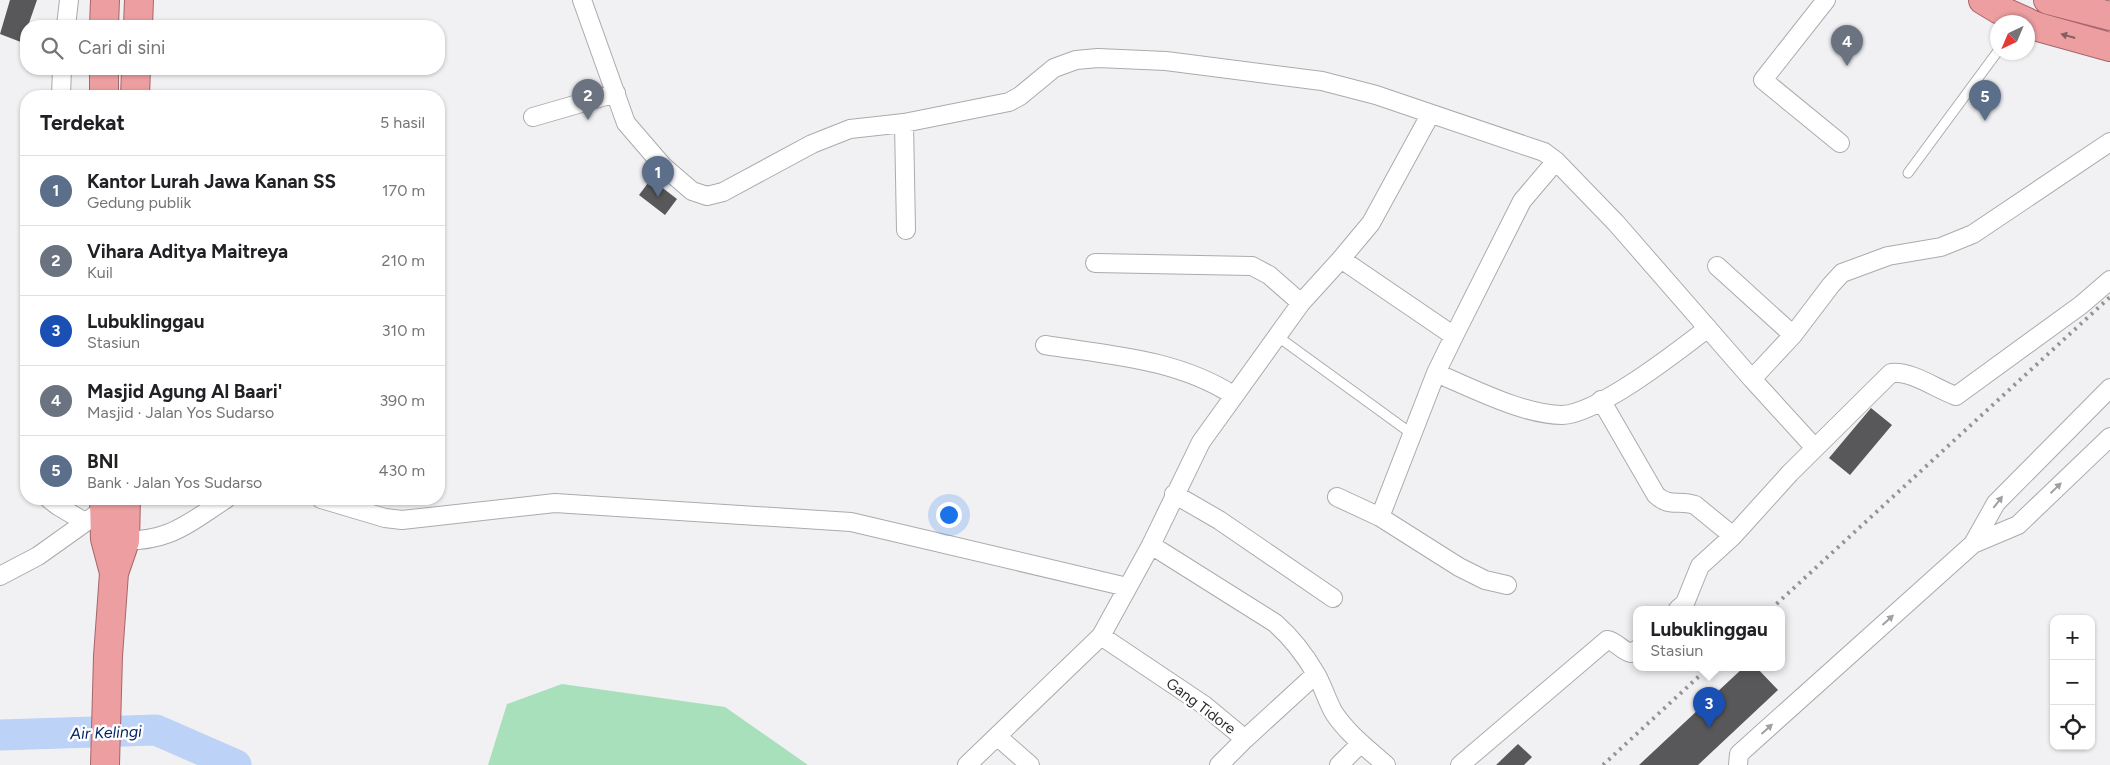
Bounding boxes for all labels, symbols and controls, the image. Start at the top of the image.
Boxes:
north arrow [1990,15,2035,60]
search box [20,20,445,75]
pin: 4 [1831,25,1863,66]
one-way arrow [2061,32,2076,40]
icon: search [38,34,66,62]
text: Cari di sini [78,36,165,59]
pin: 2 [572,79,604,120]
pin: 5 [1969,80,2001,121]
text: Terdekat [40,110,125,135]
text: 5 hasil [380,113,425,132]
pin: 1 [642,156,674,197]
text: Kantor Lurah Jawa Kanan SS [87,170,336,193]
text: 1 [53,181,59,200]
text: 170 m [382,181,425,200]
text: Gedung publik [87,193,191,212]
text: Vihara Aditya Maitreya [87,240,288,263]
text: 2 [51,251,61,270]
text: 210 m [382,251,425,270]
text: Kuil [87,263,113,282]
text: Lubuklinggau [87,310,205,333]
text: 3 [52,321,60,340]
text: 310 m [382,321,425,340]
text: Stasiun [87,333,140,352]
text: Masjid Agung Al Baari' [87,380,282,403]
text: 4 [51,391,61,410]
text: 390 m [379,391,425,410]
text: Masjid · Jalan Yos Sudarso [87,403,274,422]
text: BNI [87,450,119,473]
text: 5 [51,461,61,480]
text: 430 m [379,461,425,480]
text: Bank · Jalan Yos Sudarso [87,473,262,492]
one-way arrow [2050,482,2062,494]
one-way arrow [1993,496,2004,509]
your location [936,502,962,528]
popup [1633,606,1785,671]
one-way arrow [1882,614,1894,626]
map controls [2050,615,2095,750]
button: + [2050,615,2095,660]
text: Lubuklinggau [1650,618,1768,641]
text: Stasiun [1650,641,1703,660]
button: − [2050,660,2095,705]
street label: Gang Tidore [1163,674,1239,738]
pin: 3 [1693,687,1725,728]
button: locate [2050,705,2095,750]
water label: Air Kelingi [69,722,142,743]
one-way arrow [1761,723,1773,735]

